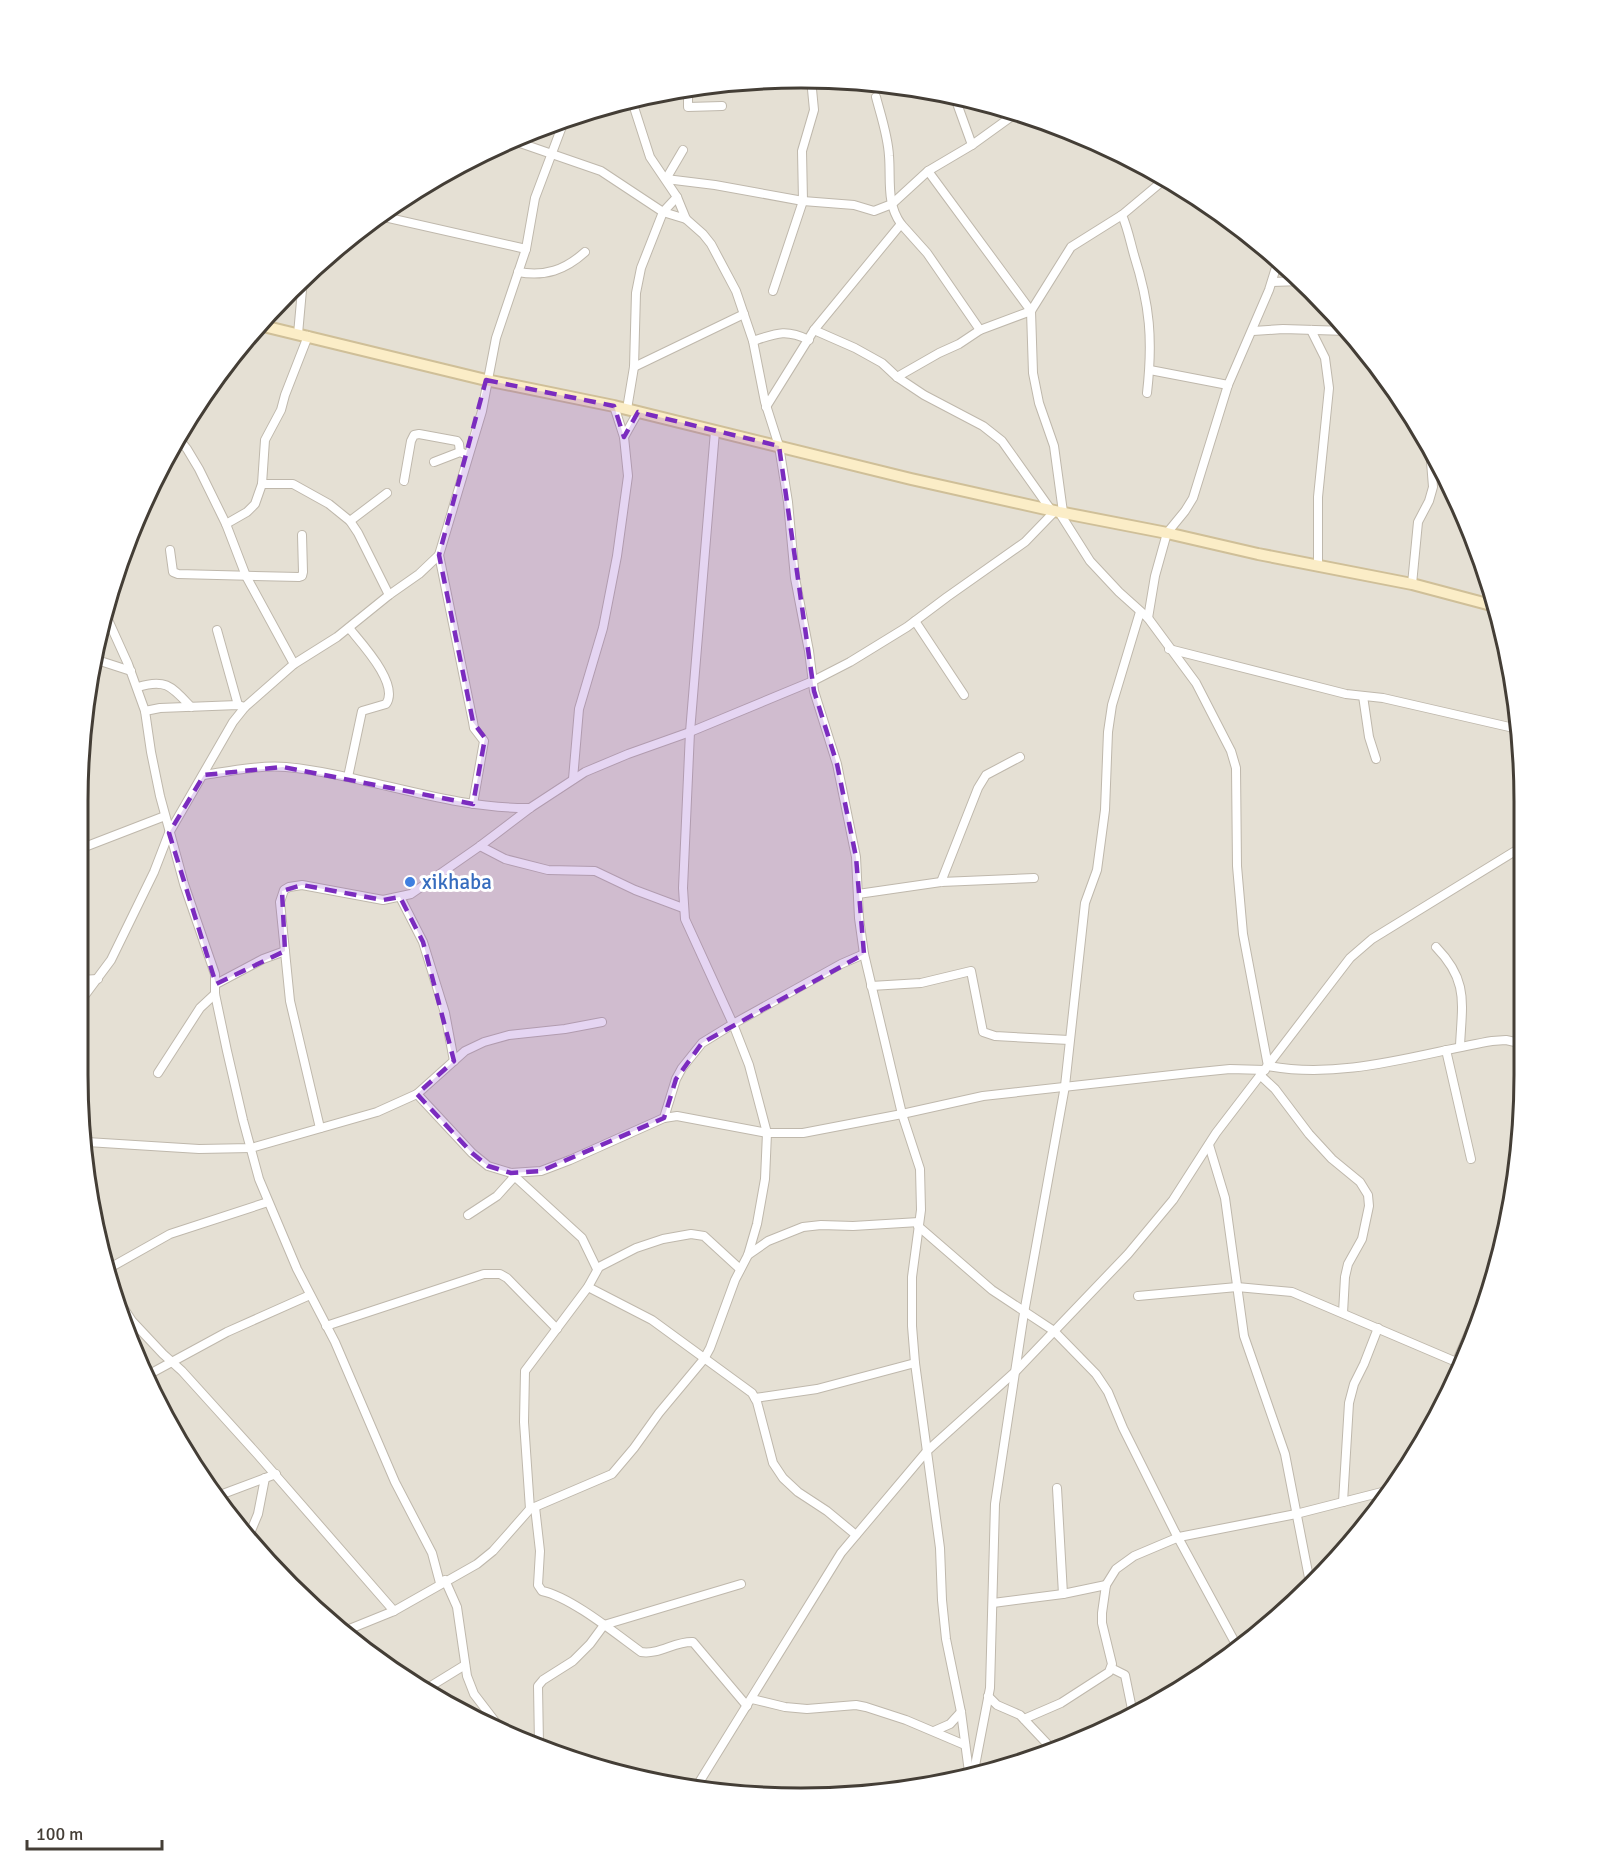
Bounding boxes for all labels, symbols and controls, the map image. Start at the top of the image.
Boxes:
place label: xikhaba [422,869,492,895]
marker: xikhaba [403,875,417,889]
scale bar [27,1813,162,1851]
text: 100 m [36,1823,83,1845]

